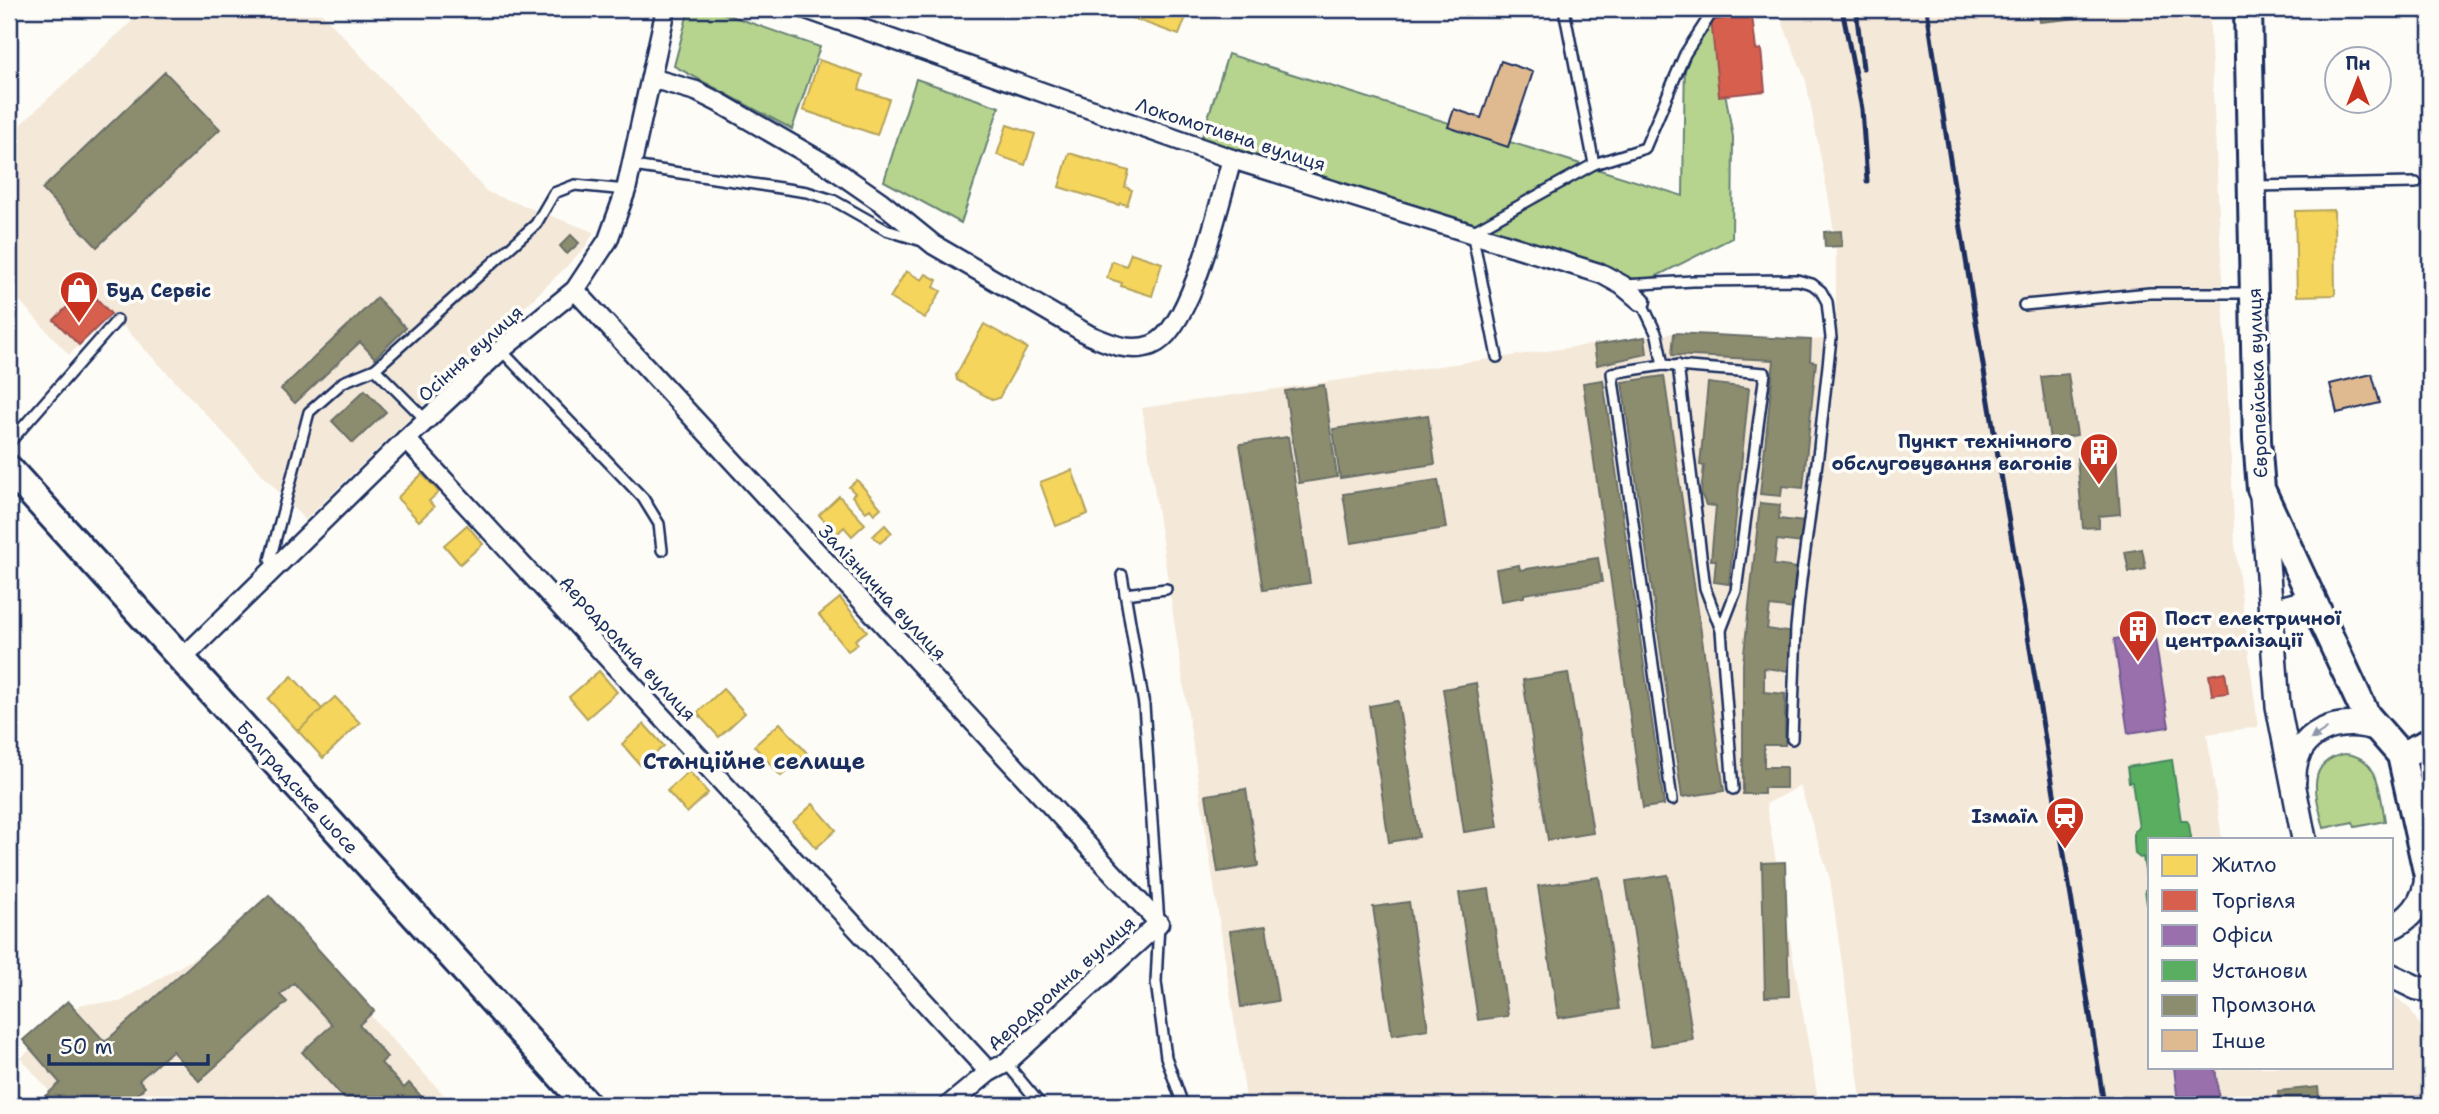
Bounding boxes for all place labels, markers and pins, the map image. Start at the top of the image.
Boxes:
shop icon: Буд Сервіс [58,269,100,324]
place label: Буд Сервіс [106,278,211,303]
place label: Пункт технічного обслуговування вагонів [1832,429,2072,476]
building icon: Пункт технічного обслуговування вагонів [2078,431,2120,486]
place label: Пост електричної централізації [2165,606,2342,653]
building icon: Пост електричної централізації [2117,608,2159,663]
station icon: Ізмаїл [2044,795,2086,850]
place label: Ізмаїл [1971,804,2038,829]

